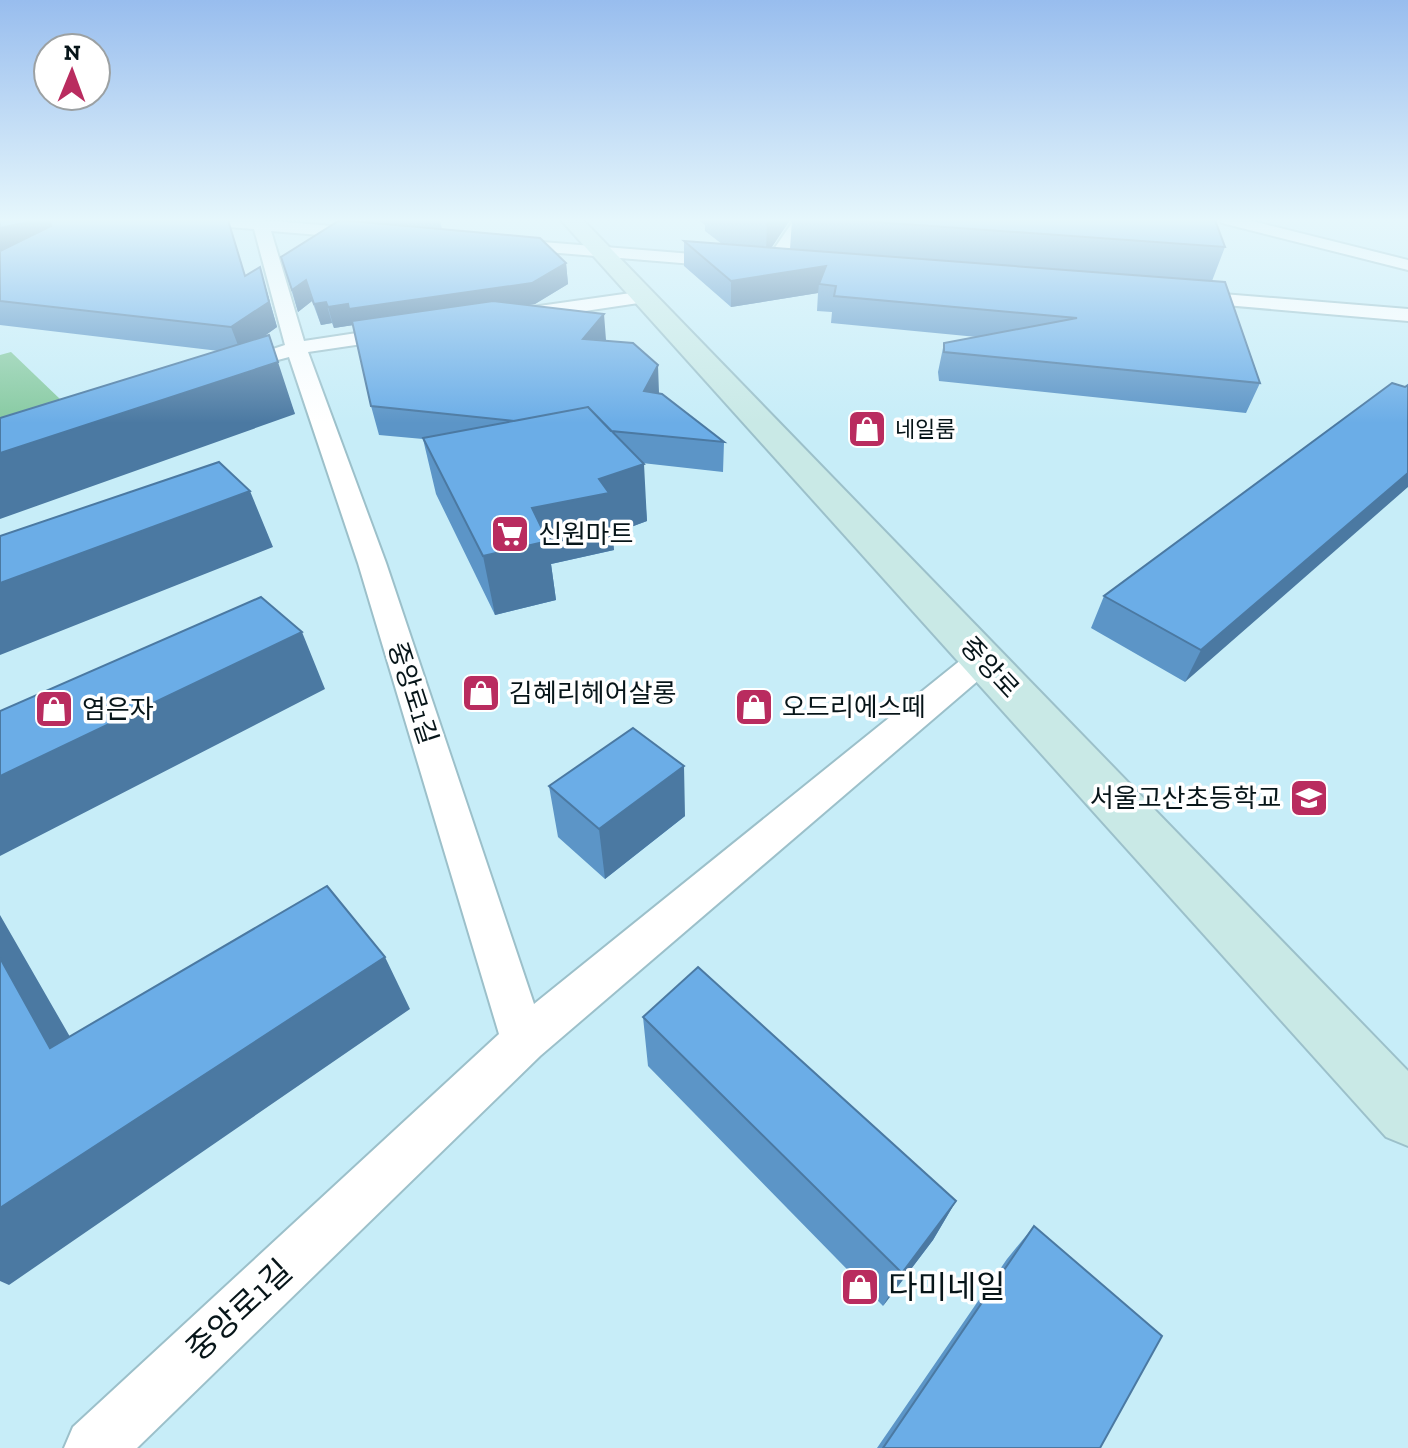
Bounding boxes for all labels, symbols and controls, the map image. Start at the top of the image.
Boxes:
north arrow [32,32,112,112]
text: N [64,39,81,66]
shop icon: 네일룸 [846,408,888,450]
place label: 네일룸 [895,416,956,443]
supermarket icon: 신원마트 [489,513,531,555]
place label: 신원마트 [538,518,634,550]
street label: 중앙로 [954,630,1026,704]
street label: 중앙로1길 [381,638,445,748]
shop icon: 김혜리헤어살롱 [460,672,502,714]
place label: 김혜리헤어살롱 [509,677,676,709]
shop icon: 오드리에스떼 [733,686,775,728]
shop icon: 염은자 [33,688,75,730]
place label: 오드리에스떼 [782,691,926,723]
place label: 염은자 [82,693,154,725]
school or university icon: 서울고산초등학교 [1288,777,1330,819]
place label: 서울고산초등학교 [1090,782,1281,814]
street label: 중앙로1길 [178,1252,300,1368]
shop icon: 다미네일 [839,1266,881,1308]
place label: 다미네일 [888,1268,1006,1306]

